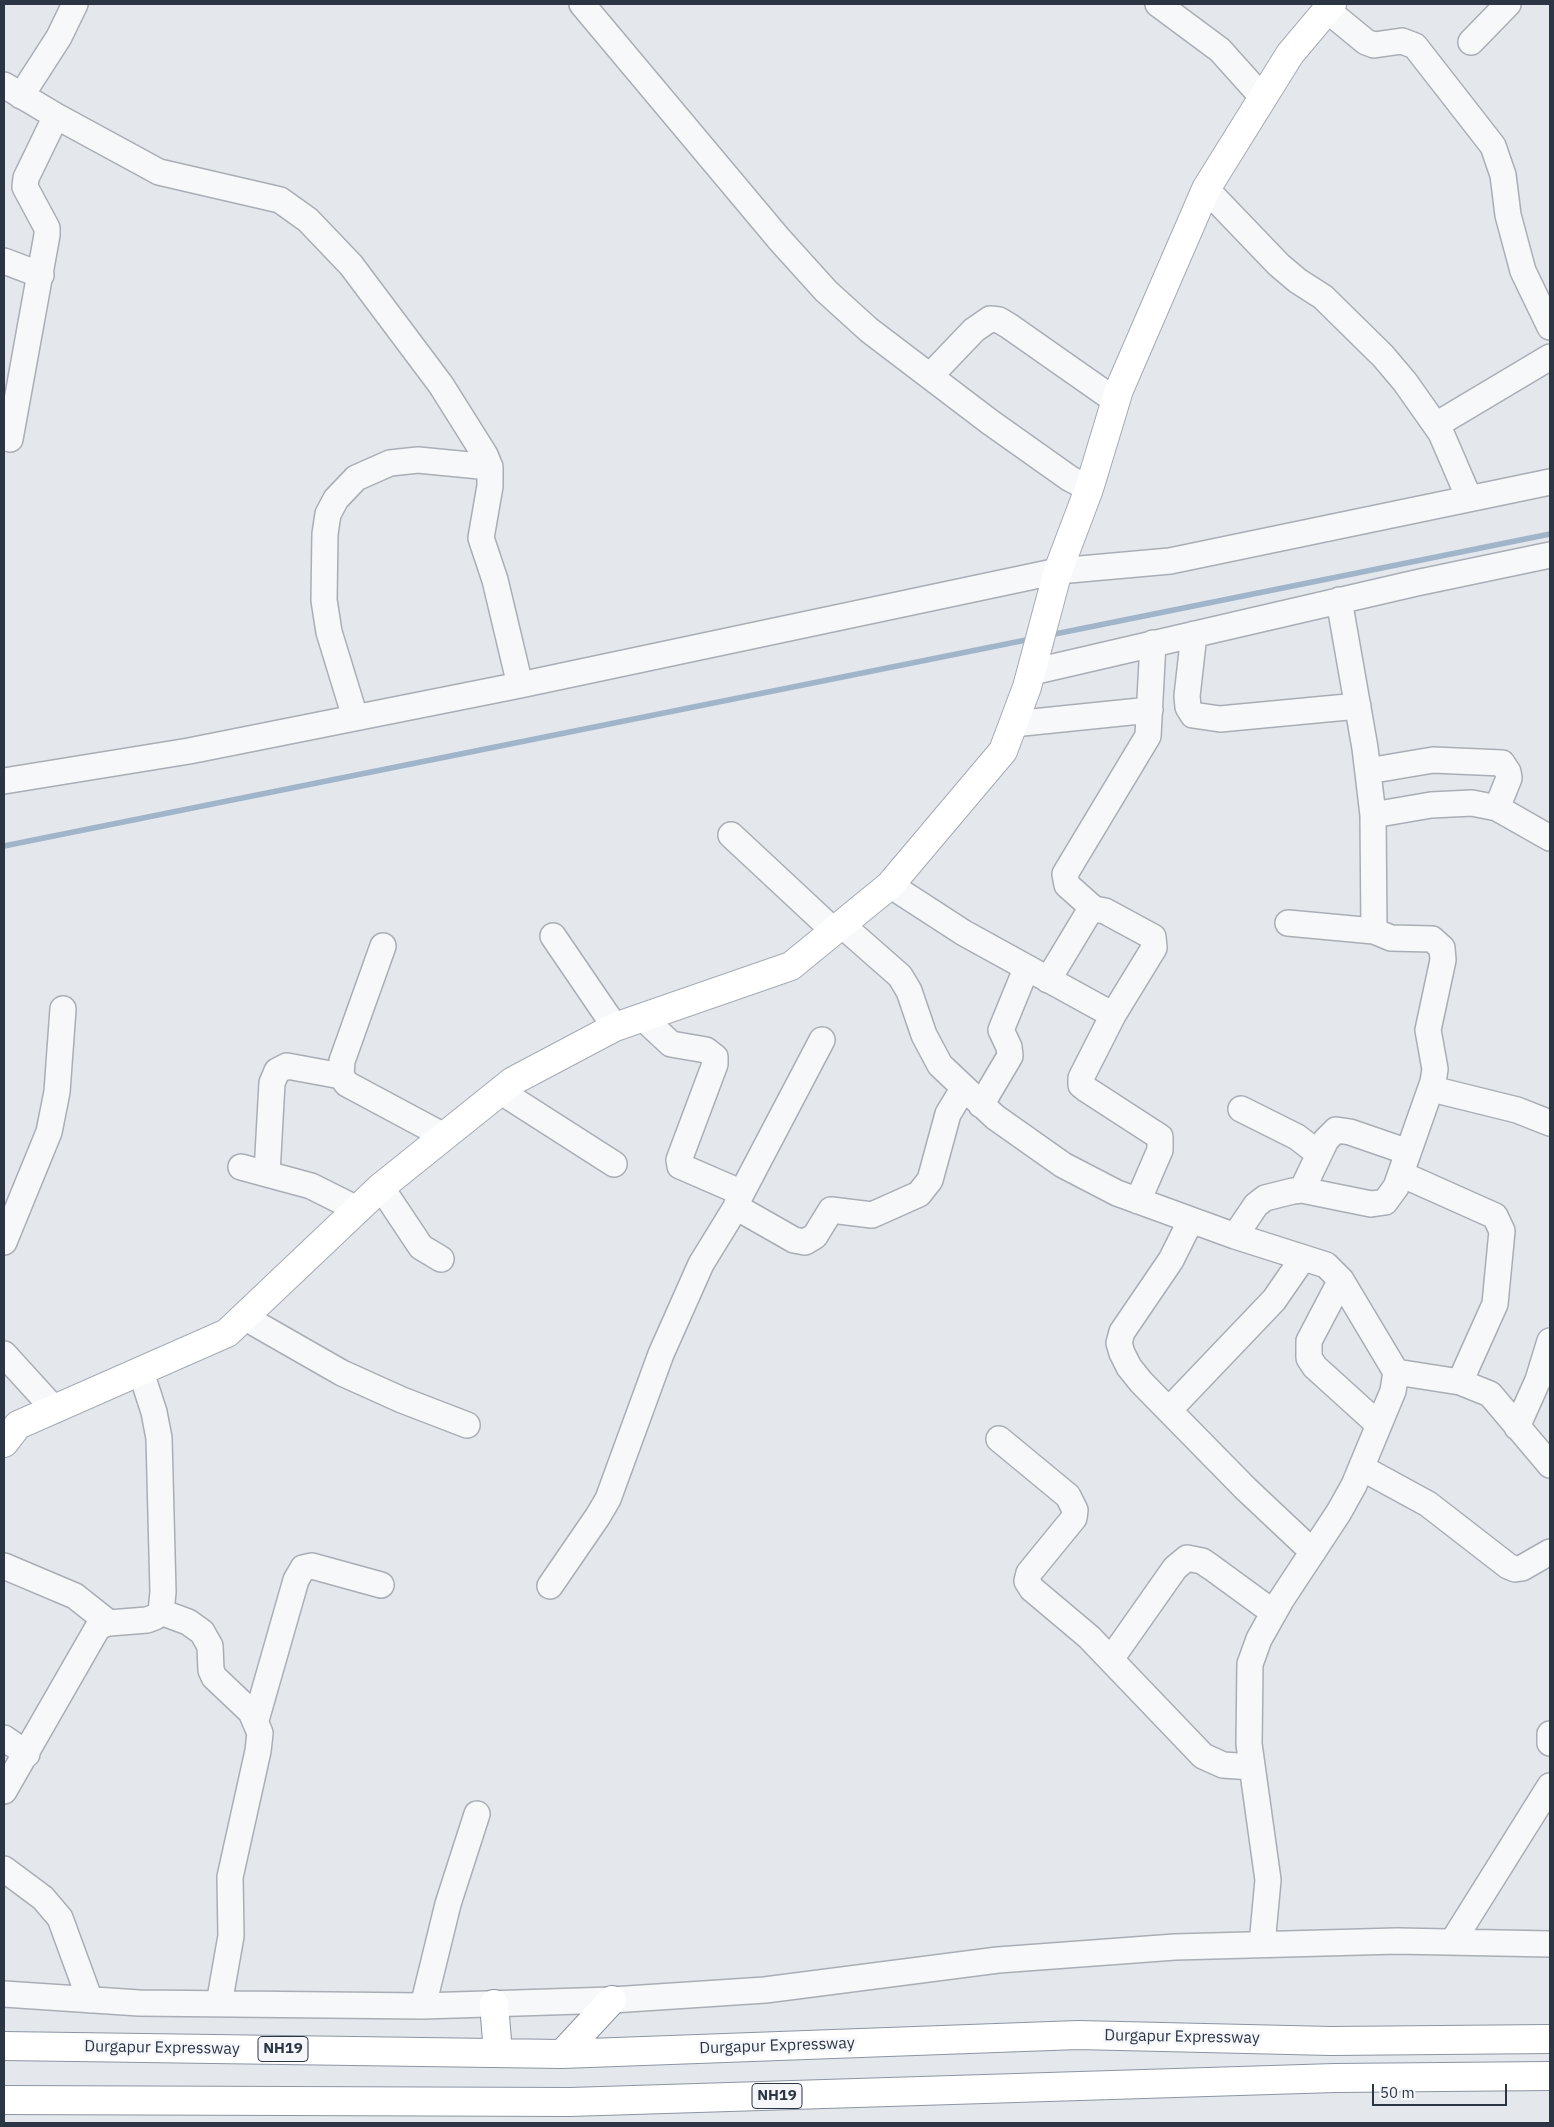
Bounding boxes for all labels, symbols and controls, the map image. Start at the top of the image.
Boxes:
street label: Durgapur Expressway [1104,2026,1260,2048]
street label: Durgapur Expressway [699,2034,855,2058]
road number: NH19 [258,2036,308,2062]
street label: Durgapur Expressway [84,2037,240,2059]
scale bar [1374,2074,1509,2106]
text: 50 m [1380,2083,1415,2102]
road number: NH19 [752,2084,802,2108]

